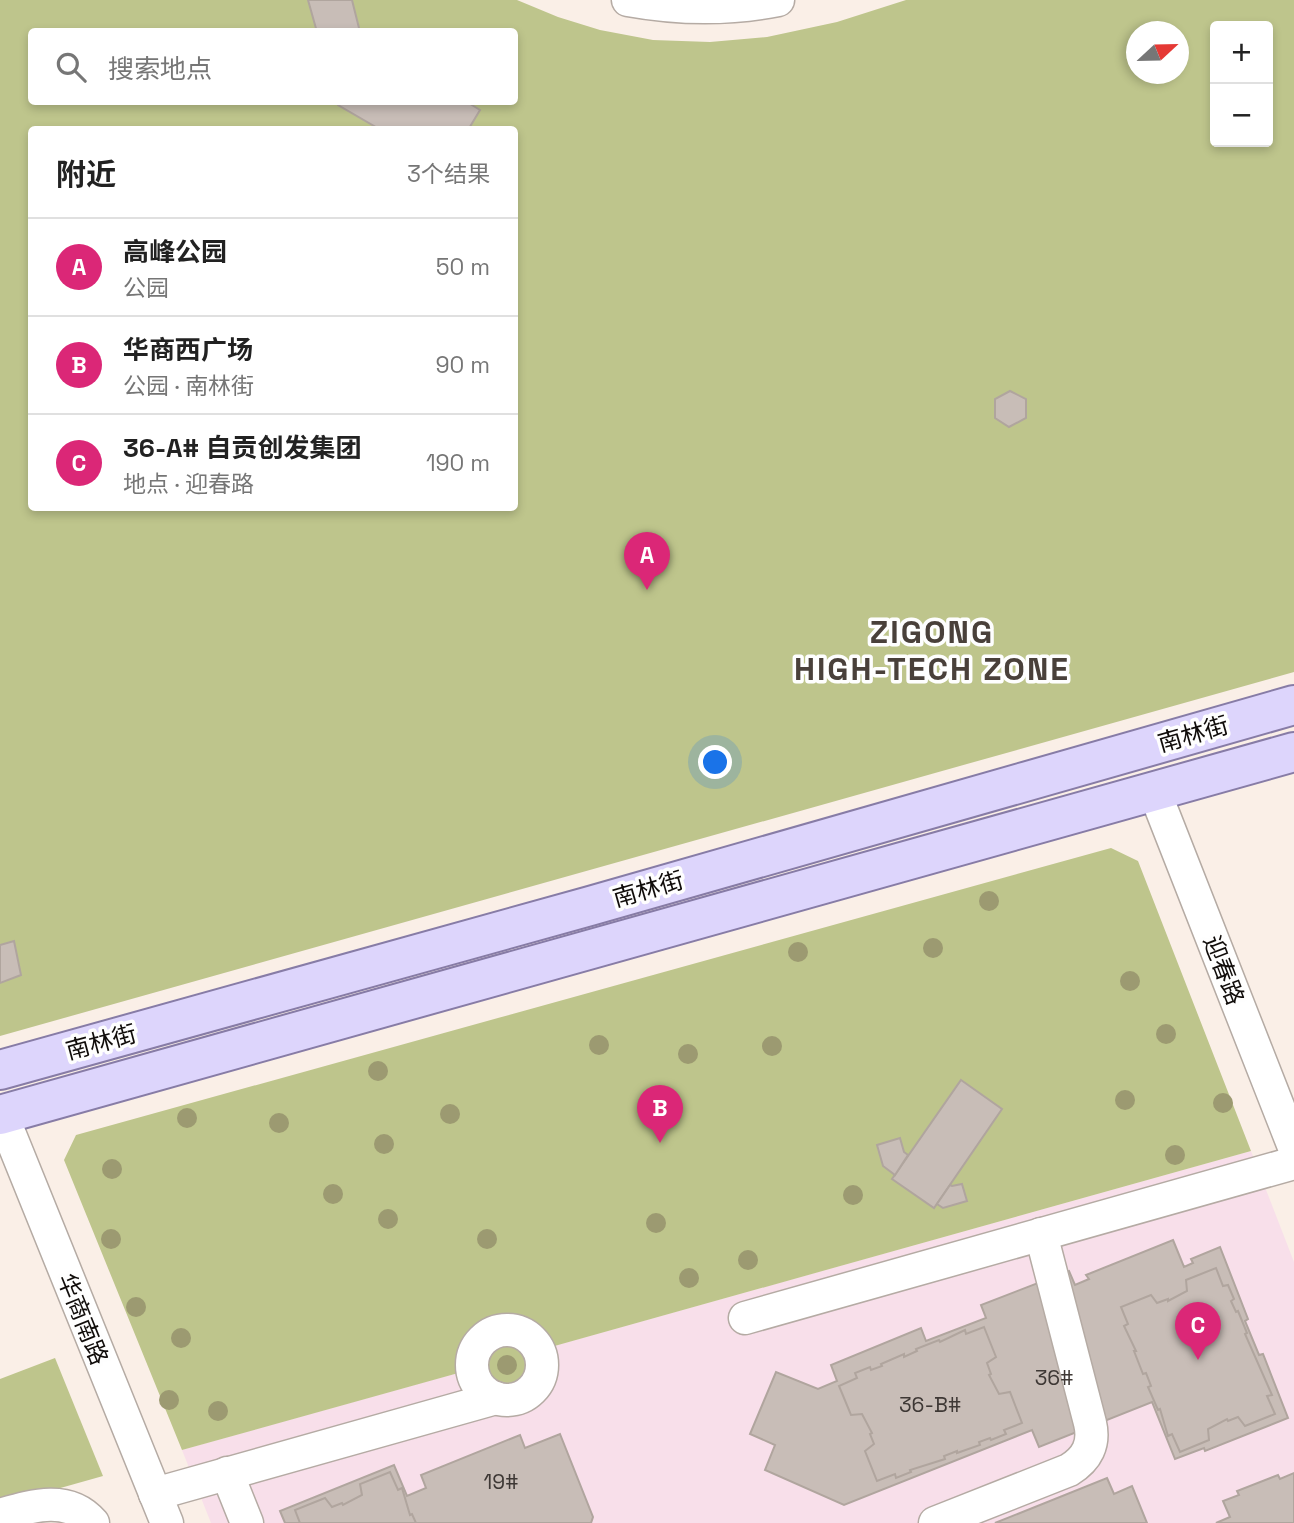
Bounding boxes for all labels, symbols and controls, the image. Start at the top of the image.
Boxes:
north arrow [1126,21,1189,84]
map controls [1210,21,1273,147]
button: + [1210,21,1273,84]
search box [28,28,518,105]
icon: search [52,48,90,86]
text: 搜索地点 [108,52,212,86]
button: − [1210,84,1273,147]
text: 附近 [56,155,116,194]
text: 3个结果 [407,159,490,189]
text: 高峰公园 [123,235,227,269]
text: A [72,252,86,282]
text: 50 m [436,252,490,282]
text: 公园 [123,273,169,303]
text: 华商西广场 [123,333,253,367]
text: B [71,350,87,380]
text: 90 m [435,350,490,380]
text: 公园 · 南林街 [123,371,254,401]
text: 36-A# 自贡创发集团 [123,431,362,465]
text: C [72,448,86,478]
text: 190 m [426,448,490,478]
text: 地点 · 迎春路 [123,469,254,499]
pin: A [624,532,670,590]
district label: ZIGONG HIGH-TECH ZONE [794,612,1070,689]
street label: 南林街 [1154,709,1232,759]
your location [698,745,732,779]
street label: 南林街 [609,864,687,914]
street label: 迎春路 [1197,931,1251,1009]
street label: 南林街 [62,1018,140,1066]
pin: B [637,1085,683,1143]
street label: 华商南路 [51,1269,115,1369]
pin: C [1175,1302,1221,1360]
house number: 36# [1035,1364,1073,1391]
house number: 36-B# [899,1391,961,1418]
house number: 19# [484,1468,518,1495]

